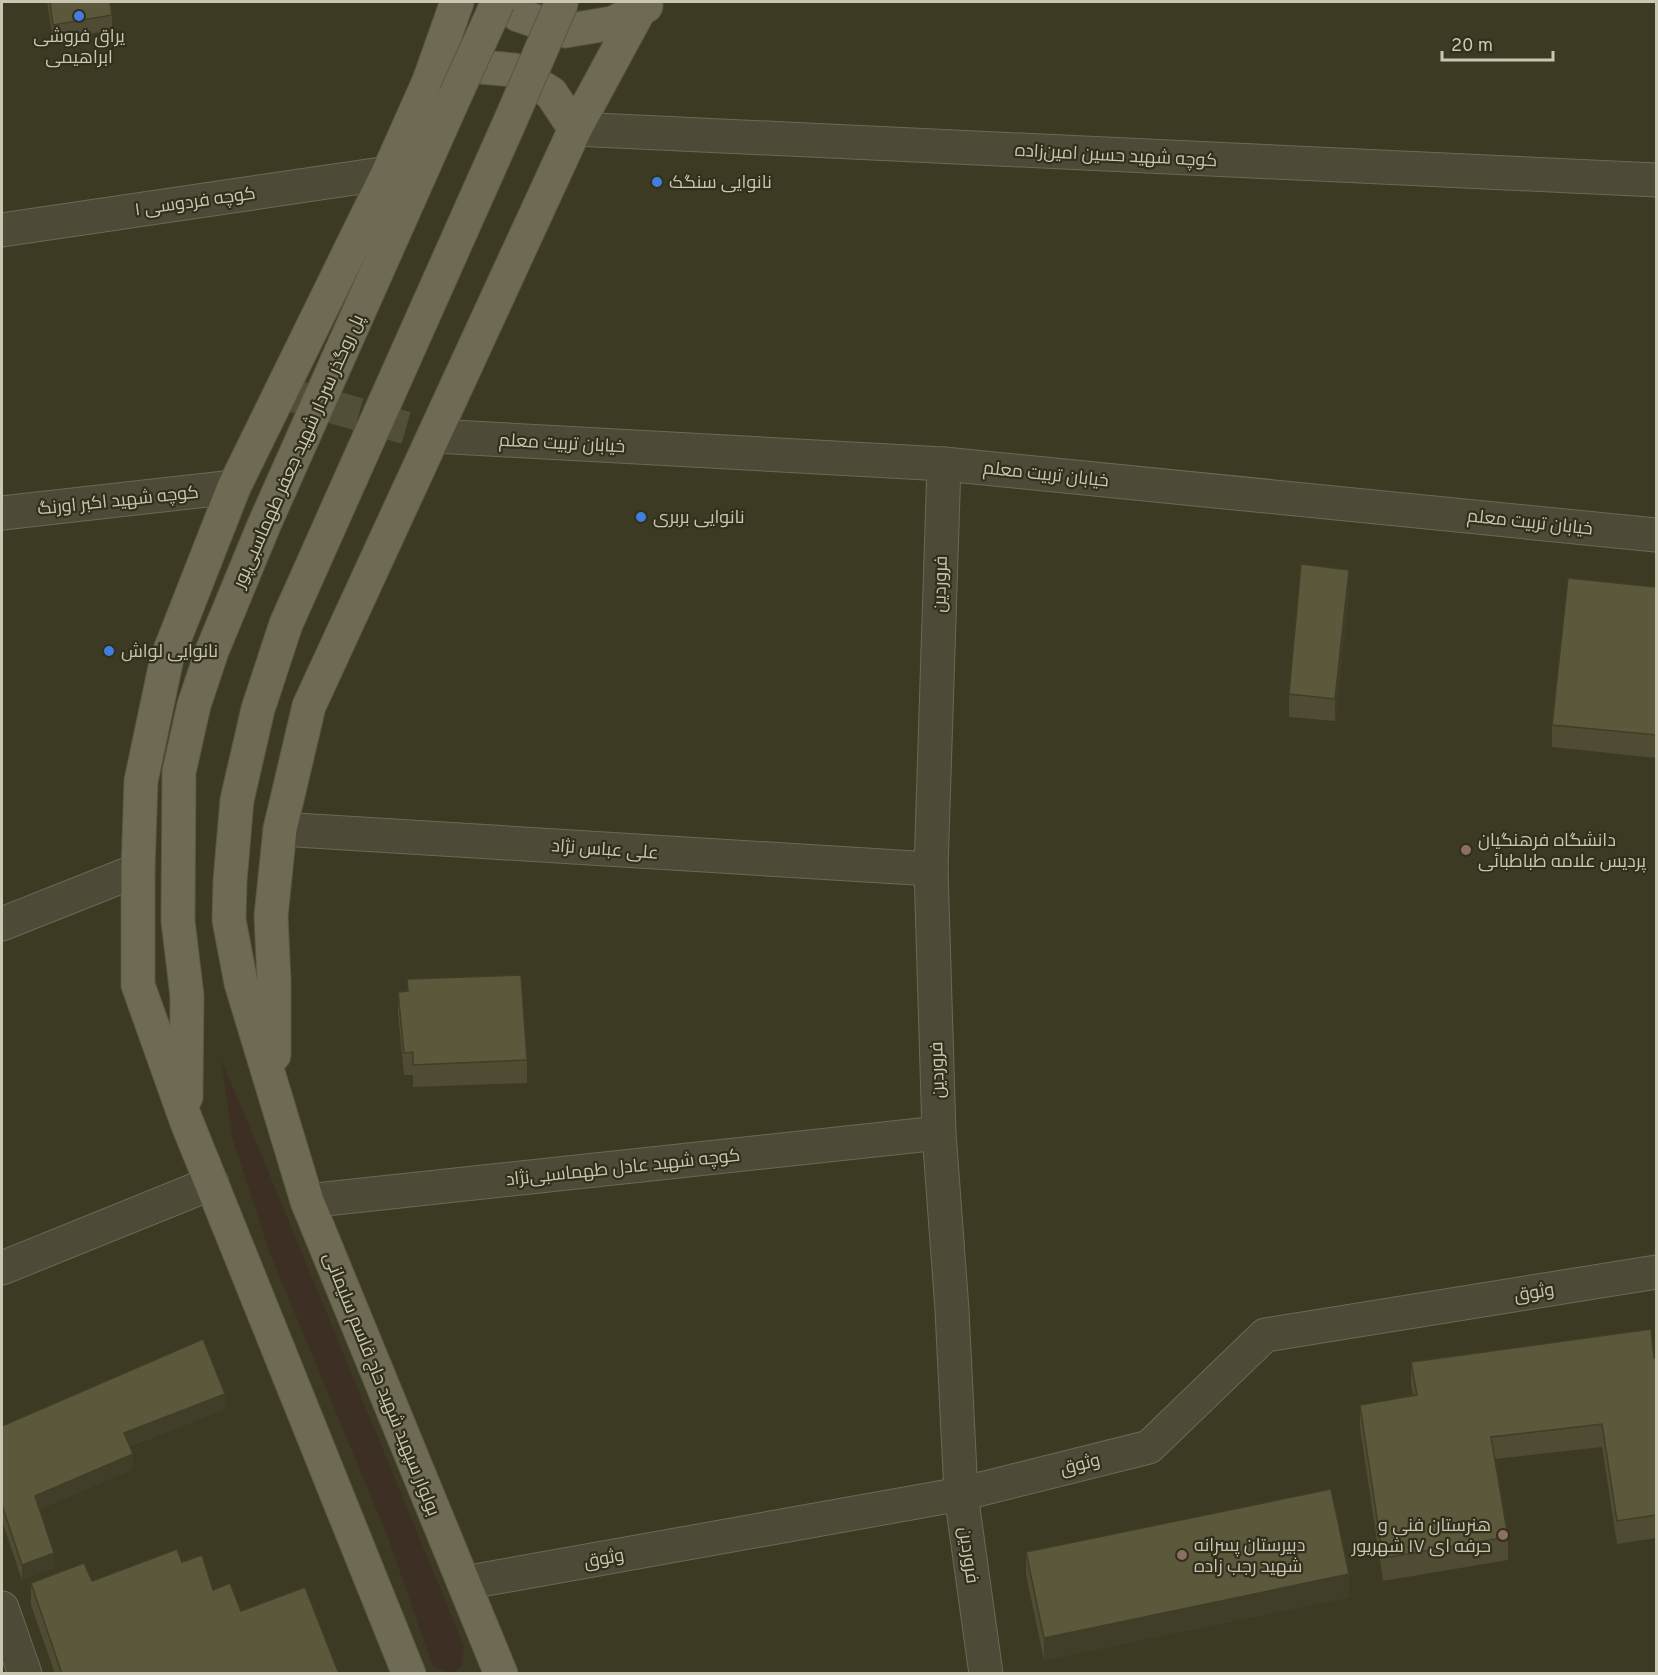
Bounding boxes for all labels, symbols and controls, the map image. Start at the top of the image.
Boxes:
marker: یراق فروشی ابراهیمی [72,9,86,23]
scale bar [1442,24,1553,62]
place label: یراق فروشی ابراهیمی [33,26,125,70]
text: 20 m [1451,35,1493,58]
street label: کوچه شهید حسین امین‌زاده [1014,140,1218,173]
place label: نانوایی سنگک [669,172,772,195]
marker: نانوایی سنگک [650,175,664,189]
street label: کوچه فردوسی ۱ [133,183,257,222]
street label: پل روگذر سردار شهید جعفر طهماسبی‌پور [228,311,370,593]
street label: خیابان تربیت معلم [498,430,626,459]
street label: خیابان تربیت معلم [982,457,1110,494]
street label: کوچه شهید اکبر اورنگ [36,482,200,521]
street label: خیابان تربیت معلم [1466,505,1594,542]
place label: نانوایی بربری [653,507,745,530]
marker: نانوایی بربری [634,510,648,524]
street label: فروردین [929,555,954,613]
place label: نانوایی لواش [121,641,218,664]
marker: نانوایی لواش [102,644,116,658]
place label: دانشگاه فرهنگیان پردیس علامه طباطبائی [1478,830,1646,874]
street label: علی عباس نژاد [551,835,659,866]
marker: دانشگاه فرهنگیان پردیس علامه طباطبائی [1459,843,1473,857]
street label: فروردین [926,1041,951,1099]
street label: کوچه شهید عادل طهماسبی‌نژاد [505,1145,742,1192]
street label: بولوار سپهبد شهید حاج قاسم سلیمانی [317,1249,444,1520]
street label: وثوق [1512,1279,1556,1308]
street label: وثوق [1058,1449,1103,1482]
place label: هنرستان فنی و حرفه ای ۱۷ شهریور [1351,1515,1491,1559]
street label: فروردین [952,1525,983,1585]
marker: هنرستان فنی و حرفه ای ۱۷ شهریور [1496,1528,1510,1542]
place label: دبیرستان پسرانه شهید رجب زاده [1194,1535,1305,1579]
street label: وثوق [582,1545,626,1574]
marker: دبیرستان پسرانه شهید رجب زاده [1175,1548,1189,1562]

